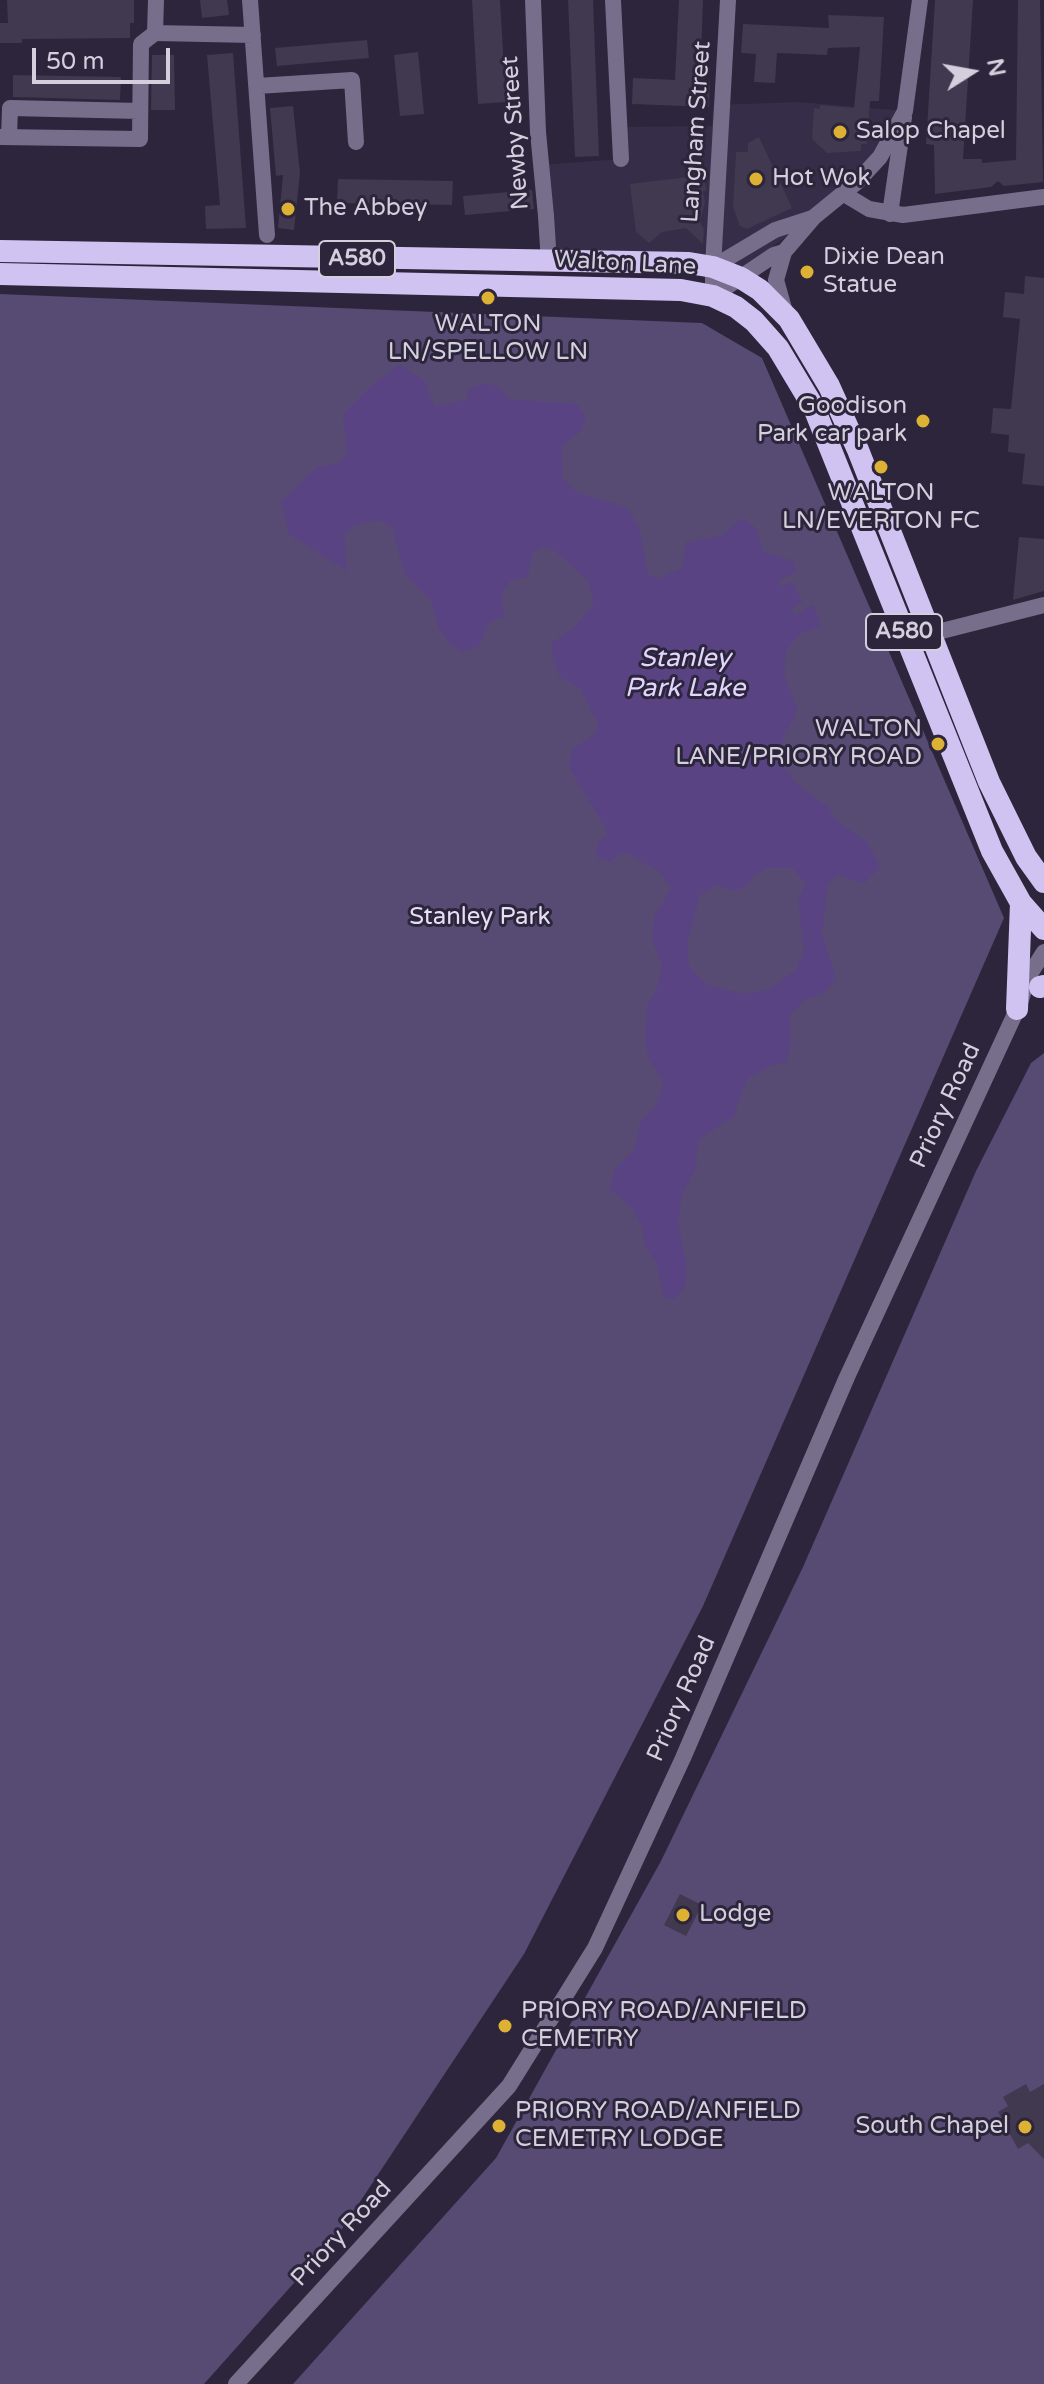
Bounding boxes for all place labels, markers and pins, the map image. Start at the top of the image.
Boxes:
place label: Salop Chapel [856,118,1006,146]
marker: Salop Chapel [831,123,849,141]
place label: Hot Wok [772,165,871,193]
marker: Hot Wok [747,170,765,188]
place label: The Abbey [304,195,427,223]
marker: The Abbey [279,200,297,218]
place label: Dixie Dean Statue [823,244,945,300]
marker: Dixie Dean Statue [798,263,816,281]
marker: WALTON LN/SPELLOW LN [479,289,497,307]
place label: WALTON LN/SPELLOW LN [388,311,588,367]
place label: Goodison Park car park [757,393,907,449]
marker: Goodison Park car park [914,412,932,430]
marker: WALTON LN/EVERTON FC [872,458,890,476]
place label: WALTON LN/EVERTON FC [782,480,980,536]
place label: WALTON LANE/PRIORY ROAD [675,716,922,772]
marker: WALTON LANE/PRIORY ROAD [929,735,947,753]
place label: Lodge [699,1901,771,1929]
marker: Lodge [674,1906,692,1924]
place label: PRIORY ROAD/ANFIELD CEMETRY [521,1998,807,2054]
marker: PRIORY ROAD/ANFIELD CEMETRY [496,2017,514,2035]
place label: PRIORY ROAD/ANFIELD CEMETRY LODGE [515,2098,801,2154]
place label: South Chapel [855,2113,1009,2141]
marker: PRIORY ROAD/ANFIELD CEMETRY LODGE [490,2117,508,2135]
marker: South Chapel [1016,2118,1034,2136]

